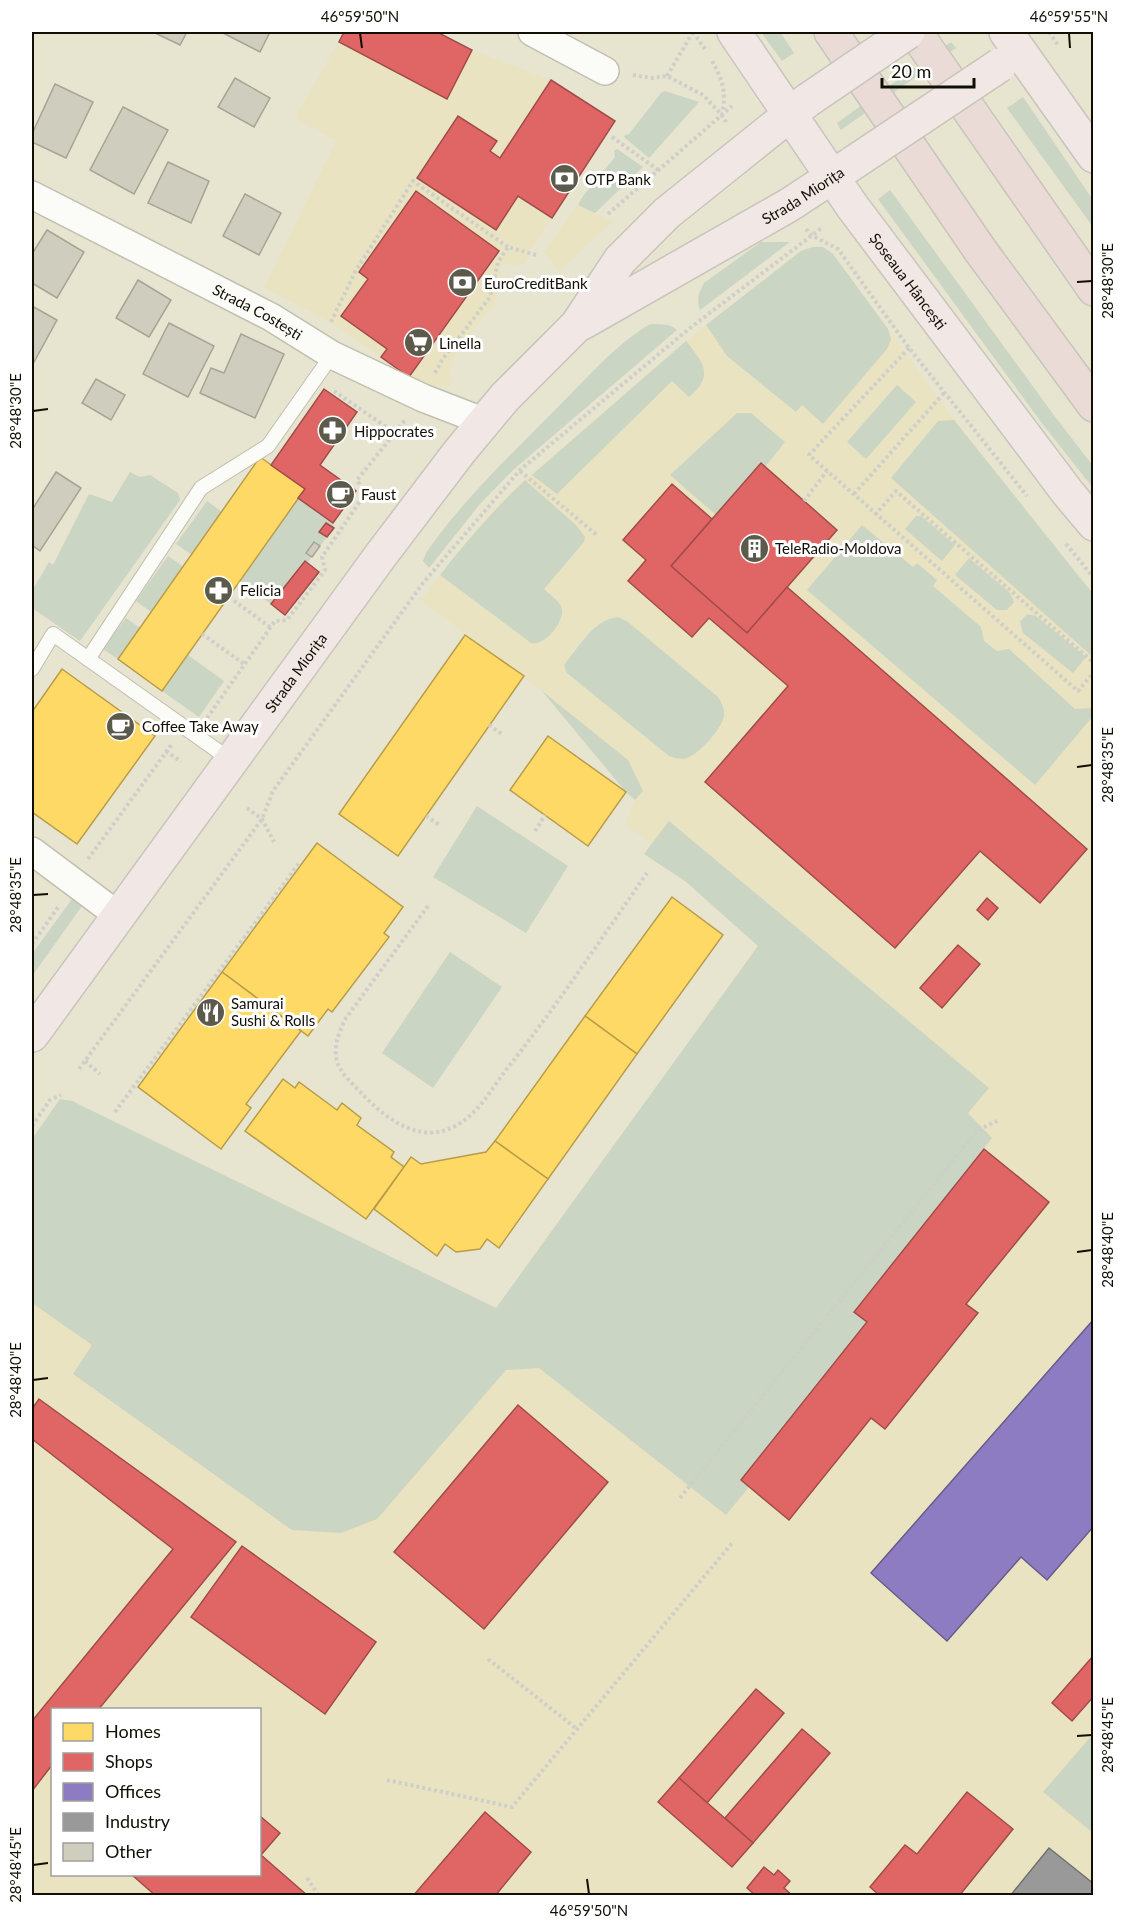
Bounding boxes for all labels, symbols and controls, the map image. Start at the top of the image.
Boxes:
text: 46°59'50"N [321,7,399,25]
text: 46°59'55"N [1030,7,1108,25]
scale bar [882,51,974,89]
text: 20 m [891,60,931,82]
bank icon: OTP Bank [548,163,580,195]
street label: Strada Miorița [758,163,847,228]
place label: OTP Bank [585,170,651,188]
street label: Șoseaua Hâncești [866,229,950,333]
text: 28°48'30"E [1098,243,1116,319]
bank icon: EuroCreditBank [447,267,479,299]
place label: EuroCreditBank [484,274,588,292]
street label: Strada Costești [210,280,306,343]
supermarket icon: Linella [402,327,434,359]
place label: Linella [439,334,481,352]
text: 28°48'30"E [6,373,24,449]
pharmacy icon: Hippocrates [317,415,349,447]
place label: Hippocrates [354,422,434,440]
cafe icon: Faust [324,478,356,510]
place label: Faust [361,485,397,503]
building icon: TeleRadio-Moldova [738,532,770,564]
place label: TeleRadio-Moldova [775,539,901,557]
pharmacy icon: Felicia [203,574,235,606]
place label: Felicia [240,581,281,599]
street label: Strada Miorița [261,630,330,716]
cafe icon: Coffee Take Away [105,710,137,742]
place label: Coffee Take Away [142,717,259,735]
text: 28°48'35"E [1098,727,1116,803]
text: 28°48'35"E [6,857,24,933]
place label: Samurai Sushi & Rolls [231,994,315,1029]
restaurant icon: Samurai Sushi & Rolls [194,996,226,1028]
text: 28°48'40"E [1098,1212,1116,1288]
text: 28°48'40"E [6,1342,24,1418]
text: 28°48'45"E [1098,1697,1116,1773]
legend [51,1708,261,1876]
text: Homes [105,1720,161,1742]
text: Shops [105,1750,153,1772]
text: Offices [105,1780,161,1802]
text: Industry [105,1810,171,1832]
text: 28°48'45"E [6,1827,24,1903]
text: Other [105,1840,152,1862]
text: 46°59'50"N [550,1901,628,1919]

